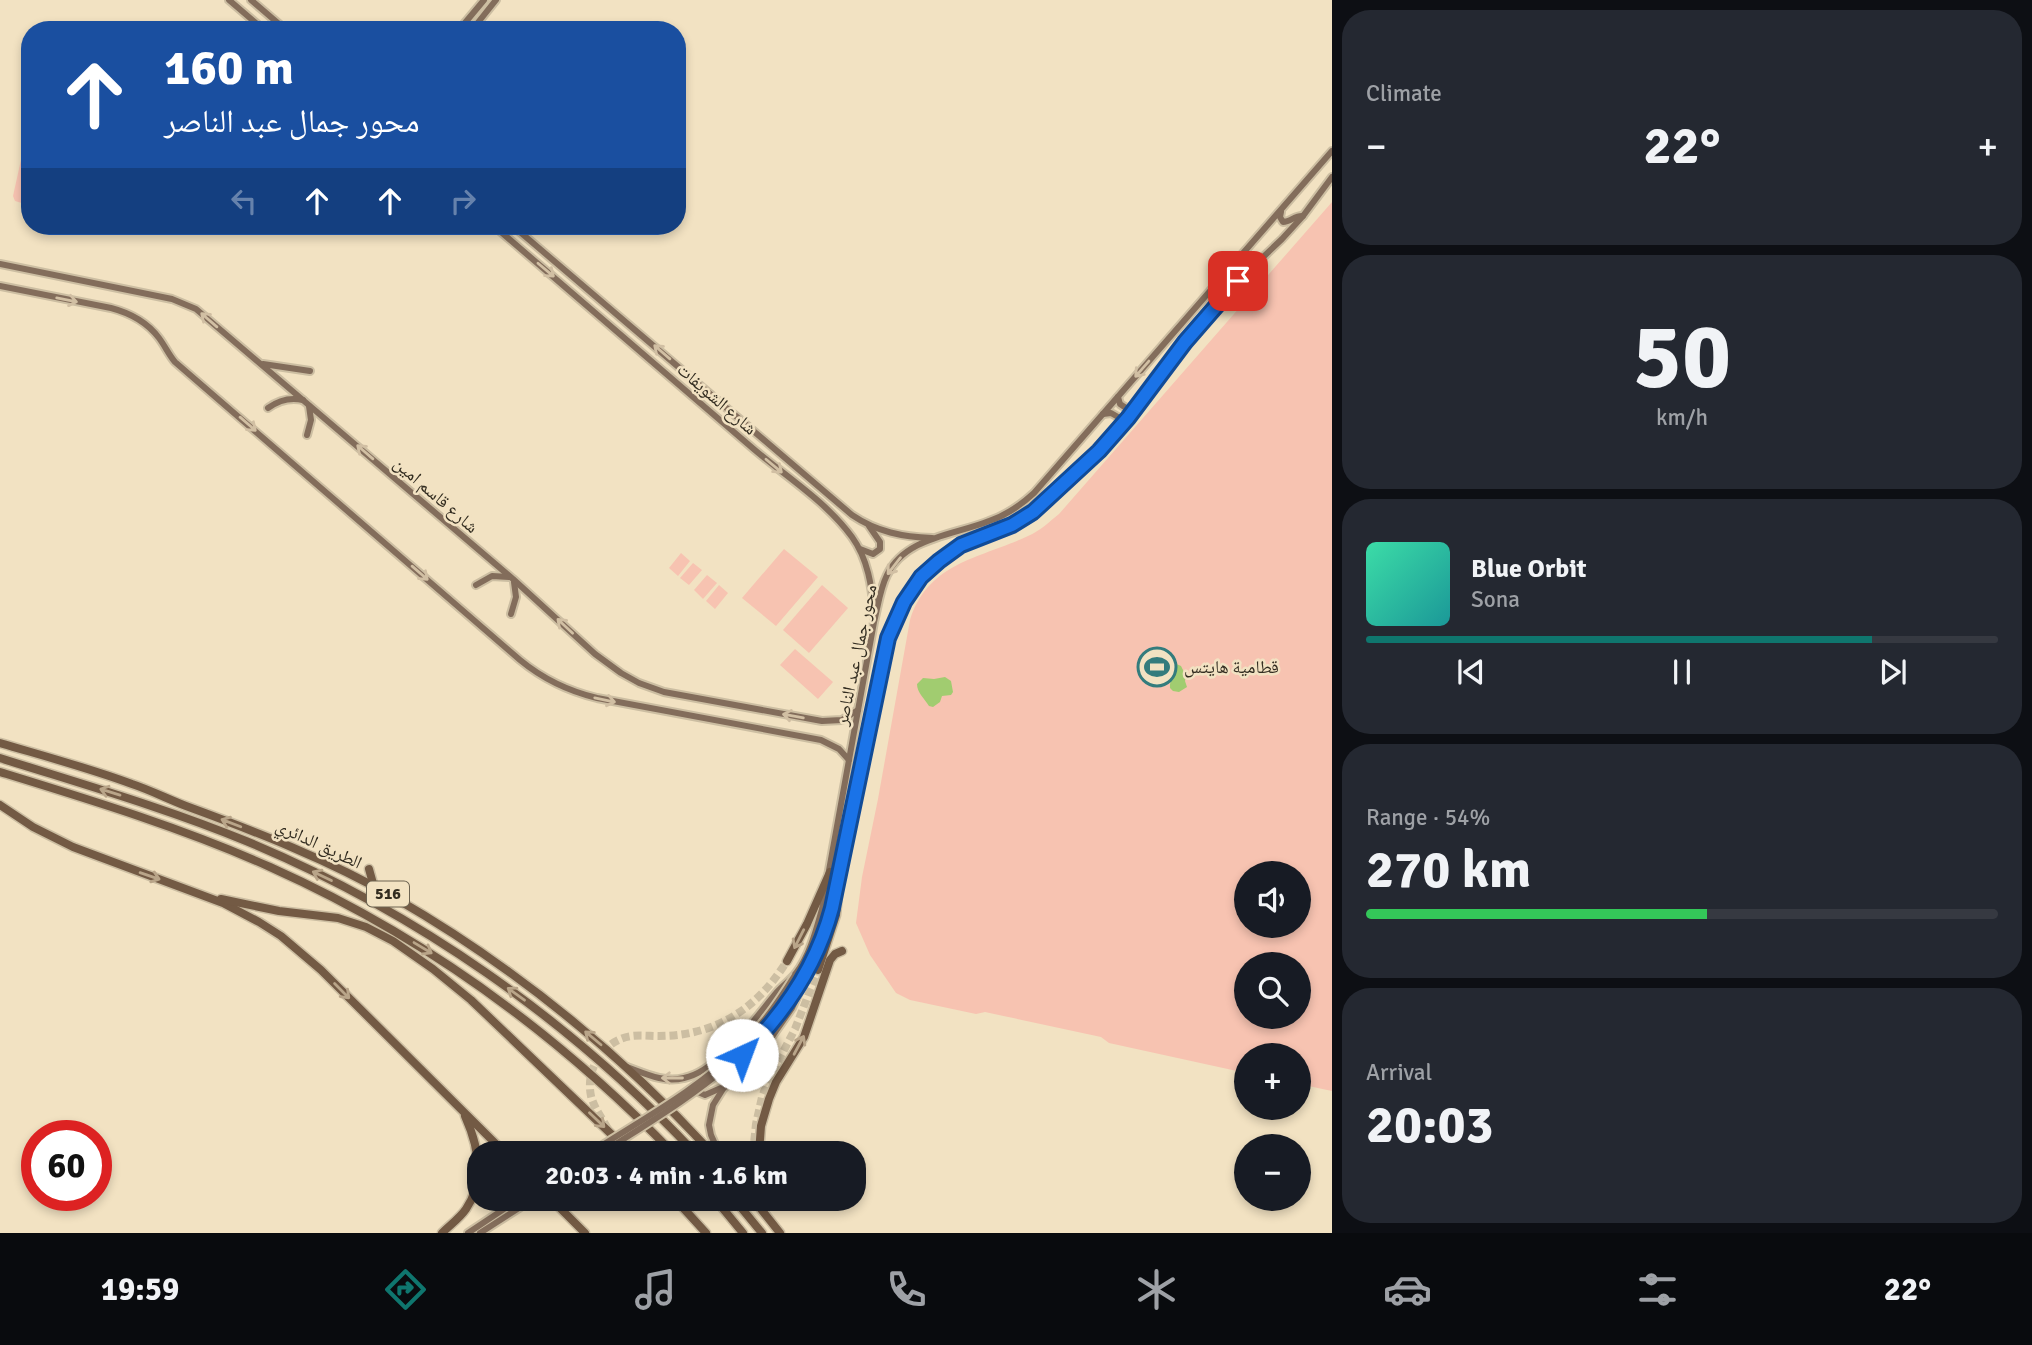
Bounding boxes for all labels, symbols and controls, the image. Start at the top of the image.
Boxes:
text: 160 m [164,38,294,98]
icon: ahead [49,49,140,140]
text: Climate [1366,79,1442,108]
text: محور جمال عبد الناصر [164,102,420,141]
text: 22° [1644,114,1720,178]
text: − [1366,123,1387,170]
text: + [1977,123,1998,170]
icon: left [225,182,263,220]
icon: ahead [298,182,336,220]
icon: ahead [371,182,409,220]
icon: right [444,182,482,220]
pin [1208,251,1268,311]
one-way arrow [537,262,555,278]
icon: arrive [1219,262,1257,300]
one-way arrow [55,293,78,307]
text: 50 [1633,301,1731,414]
one-way arrow [201,312,219,328]
one-way arrow [653,344,671,360]
street label: شارع الشويفات [673,358,761,440]
one-way arrow [1134,360,1150,378]
text: km/h [1656,403,1708,432]
one-way arrow [239,416,257,432]
one-way arrow [356,444,374,460]
street label: شارع قاسم امين [388,452,483,539]
one-way arrow [765,459,783,474]
text: Blue Orbit [1471,553,1587,585]
one-way arrow [887,556,901,575]
one-way arrow [411,565,429,581]
street label: محور جمال عبد الناصر [830,582,882,729]
text: Sona [1471,585,1520,614]
one-way arrow [557,618,574,635]
sports icon: قطامية هايتس [1136,646,1178,688]
icon: previous [1452,653,1490,691]
icon: pause [1663,653,1701,691]
icon: next [1874,653,1912,691]
place label: قطامية هايتس [1184,656,1279,678]
one-way arrow [593,693,616,707]
one-way arrow [782,709,805,722]
one-way arrow [100,785,122,798]
text: Range · 54% [1366,803,1490,832]
street label: الطريق الدائري [271,814,366,877]
one-way arrow [220,816,242,828]
text: 270 km [1366,838,1531,902]
map controls [1234,861,1311,1211]
button: sound [1234,861,1311,938]
one-way arrow [312,868,333,882]
one-way arrow [138,871,160,883]
road number: 516 [367,881,409,906]
one-way arrow [792,928,806,949]
one-way arrow [413,942,433,956]
button: search [1234,952,1311,1029]
one-way arrow [334,983,351,1000]
one-way arrow [507,987,525,1002]
position arrow [705,1018,779,1092]
one-way arrow [584,1030,602,1046]
one-way arrow [793,1035,806,1056]
button: + [1234,1043,1311,1120]
text: Arrival [1366,1058,1432,1087]
one-way arrow [661,1071,684,1085]
text: 20:03 [1366,1093,1494,1157]
one-way arrow [588,1112,605,1129]
speed limit sign: 60 [21,1120,112,1211]
button: − [1234,1134,1311,1211]
text: 20:03 · 4 min · 1.6 km [545,1160,788,1192]
icon: directions [381,1265,430,1314]
icon: music [631,1265,680,1314]
icon: phone [882,1265,931,1314]
icon: climate [1132,1265,1181,1314]
icon: car [1383,1265,1432,1314]
icon: filters [1633,1265,1682,1314]
text: 19:59 [101,1270,179,1309]
text: 22° [1884,1270,1931,1309]

